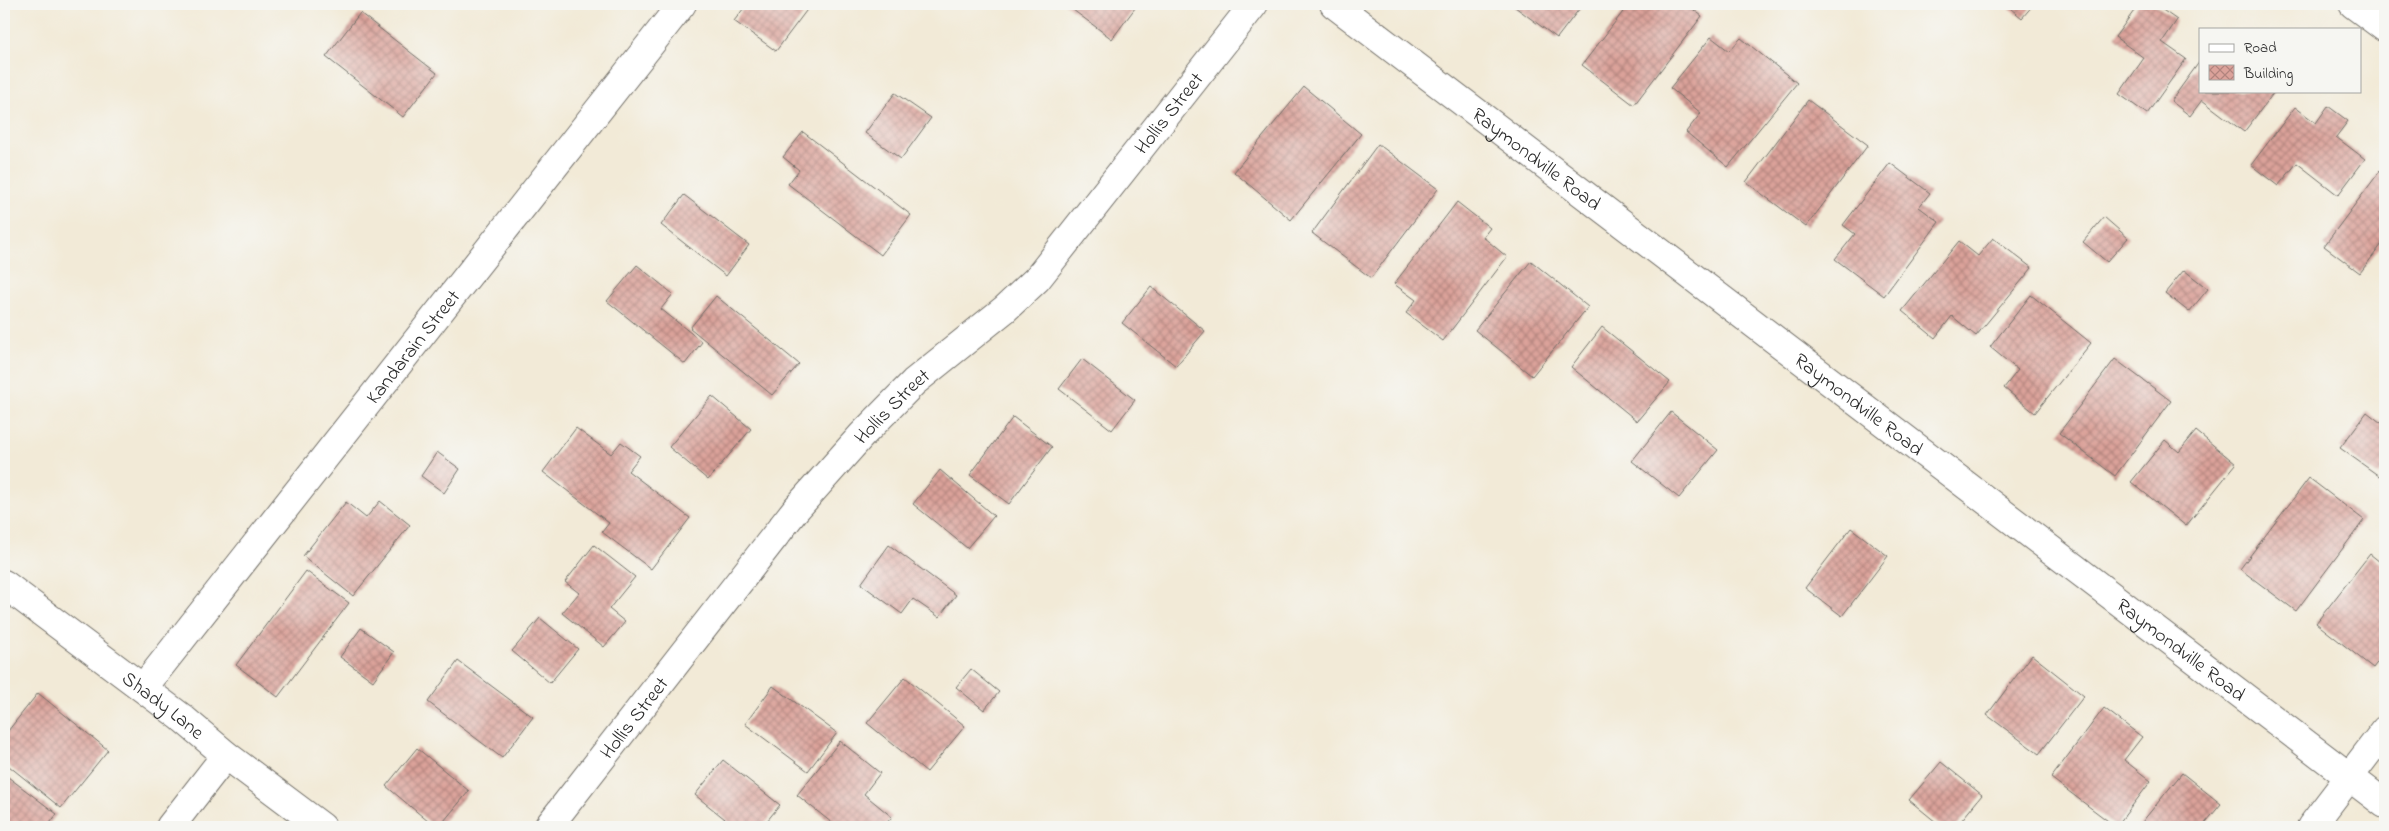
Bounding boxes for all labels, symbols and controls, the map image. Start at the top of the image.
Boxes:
legend [2199,28,2362,92]
text: Road [2244,37,2277,59]
text: Building [2243,63,2293,86]
street label: Hollis Street [1129,67,1212,162]
street label: Raymondville Road [1465,102,1606,219]
street label: Kandarain Street [360,284,469,411]
street label: Raymondville Road [1787,347,1928,464]
street label: Hollis Street [848,362,937,452]
street label: Raymondville Road [2109,592,2251,710]
street label: Shady Lane [115,665,210,748]
street label: Hollis Street [594,671,677,766]

